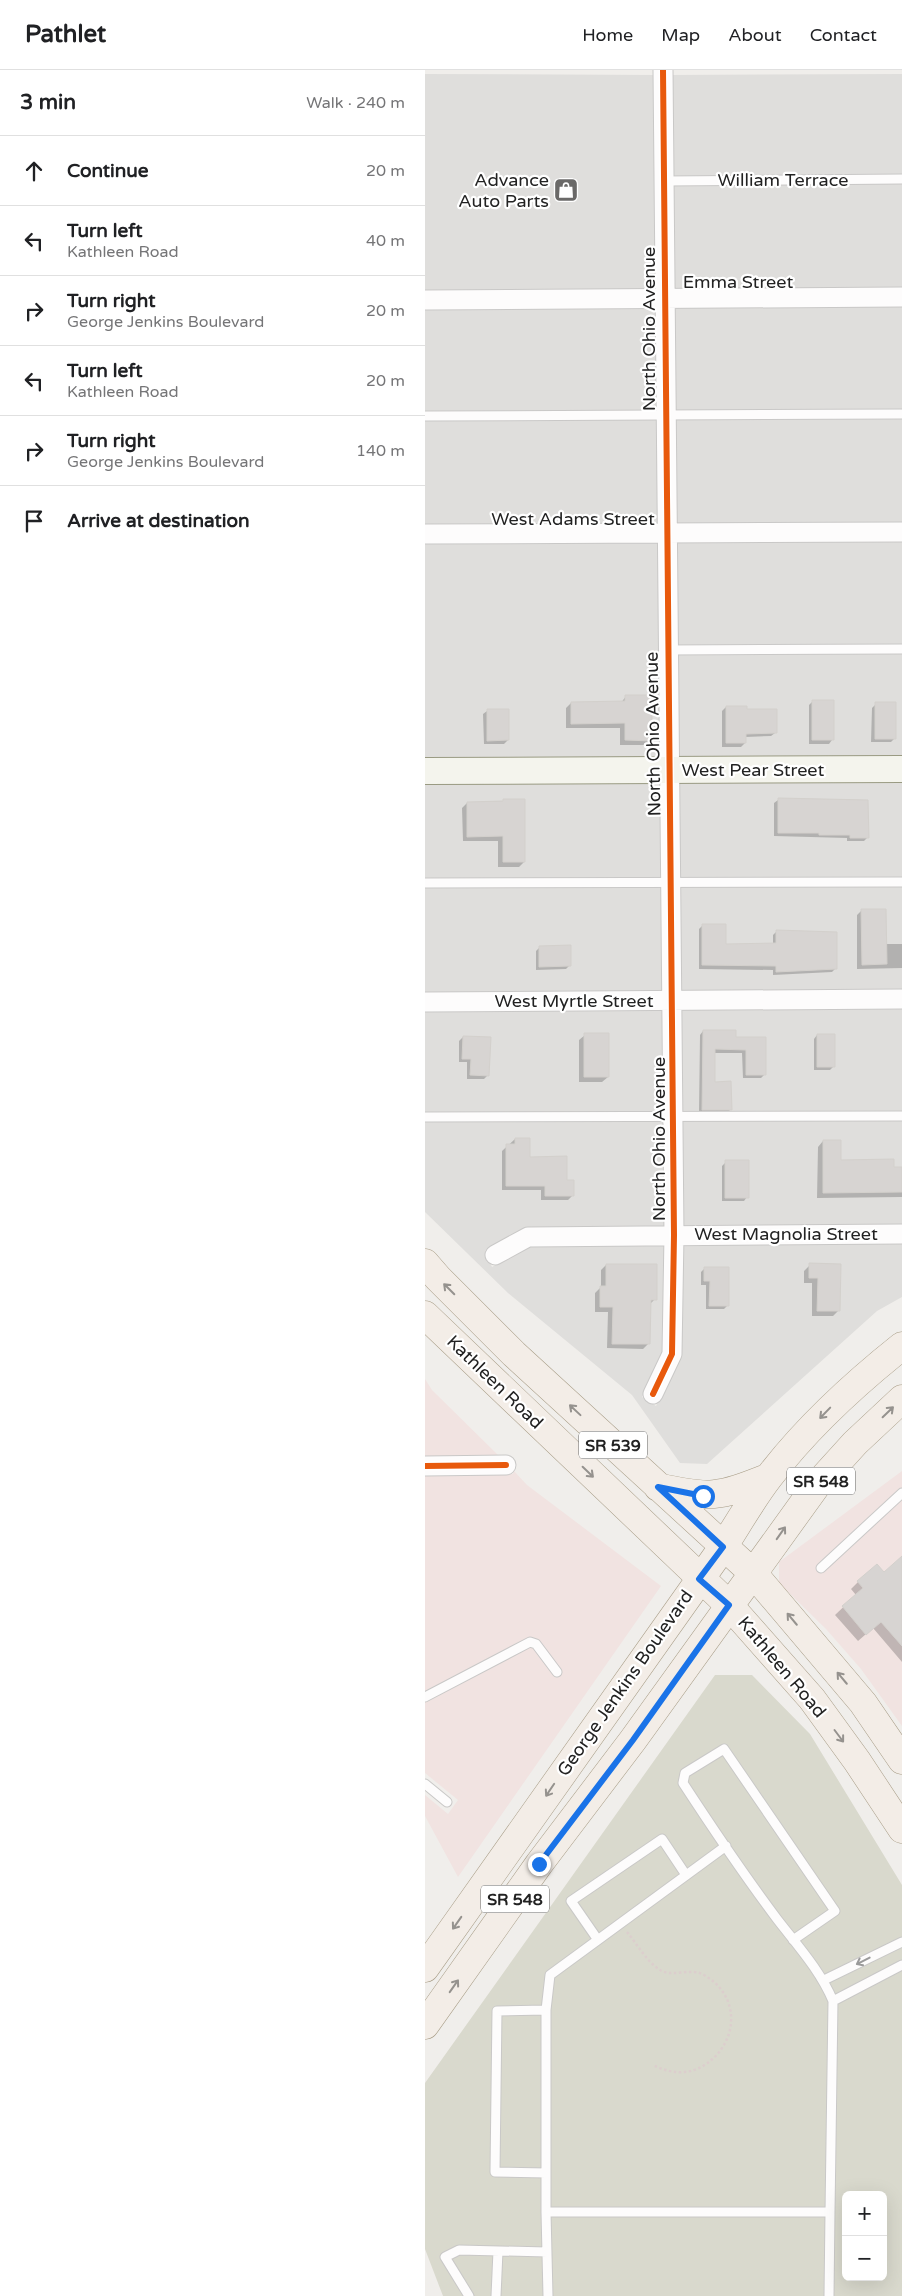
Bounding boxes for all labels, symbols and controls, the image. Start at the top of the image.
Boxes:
text: Pathlet [25,20,106,49]
text: Home [582,24,633,46]
text: Map [661,24,700,46]
text: About [728,24,782,46]
text: Contact [810,24,877,46]
text: 3 min [20,90,76,115]
text: Walk · 240 m [306,93,405,113]
icon: ahead [20,157,48,185]
text: Continue [67,160,149,182]
text: 20 m [366,161,405,181]
place label: Advance Auto Parts [458,169,549,212]
street label: William Terrace [718,169,848,191]
shop icon: Advance Auto Parts [553,177,579,203]
text: Turn left [67,220,143,242]
icon: left [20,227,48,255]
text: 40 m [366,231,405,251]
text: Kathleen Road [67,242,179,262]
street label: North Ohio Avenue [638,247,660,411]
street label: Emma Street [683,271,793,293]
text: Turn right [67,290,155,312]
icon: right [20,297,48,325]
text: 20 m [366,301,405,321]
text: George Jenkins Boulevard [67,312,264,332]
text: Turn left [67,360,143,382]
icon: left [20,367,48,395]
text: 20 m [366,371,405,391]
text: Kathleen Road [67,382,179,402]
text: Turn right [67,430,155,452]
icon: right [20,437,48,465]
text: 140 m [356,441,405,461]
text: George Jenkins Boulevard [67,452,264,472]
icon: arrive [20,507,48,535]
street label: West Adams Street [491,508,655,530]
text: Arrive at destination [67,510,250,532]
street label: North Ohio Avenue [641,652,665,816]
street label: West Pear Street [682,759,825,781]
street label: West Myrtle Street [494,990,654,1012]
street label: North Ohio Avenue [648,1057,670,1221]
street label: West Magnolia Street [694,1223,878,1245]
one-way arrow [443,1283,455,1296]
street label: Kathleen Road [442,1330,548,1434]
one-way arrow [568,1404,581,1416]
one-way arrow [820,1406,832,1418]
one-way arrow [882,1406,895,1418]
road number: SR 539 [579,1432,647,1458]
one-way arrow [582,1466,595,1478]
road number: SR 548 [787,1468,855,1494]
route start [692,1485,715,1508]
one-way arrow [776,1526,786,1540]
street label: George Jenkins Boulevard [552,1586,698,1780]
street label: Kathleen Road [733,1612,831,1722]
one-way arrow [787,1613,798,1626]
one-way arrow [837,1672,848,1685]
one-way arrow [834,1729,844,1743]
one-way arrow [545,1783,555,1797]
route end [528,1853,551,1876]
road number: SR 548 [481,1886,549,1912]
one-way arrow [452,1916,462,1930]
one-way arrow [856,1957,871,1966]
one-way arrow [449,1979,459,1993]
map controls [842,2191,887,2281]
button: + [842,2191,887,2236]
button: − [842,2236,887,2281]

